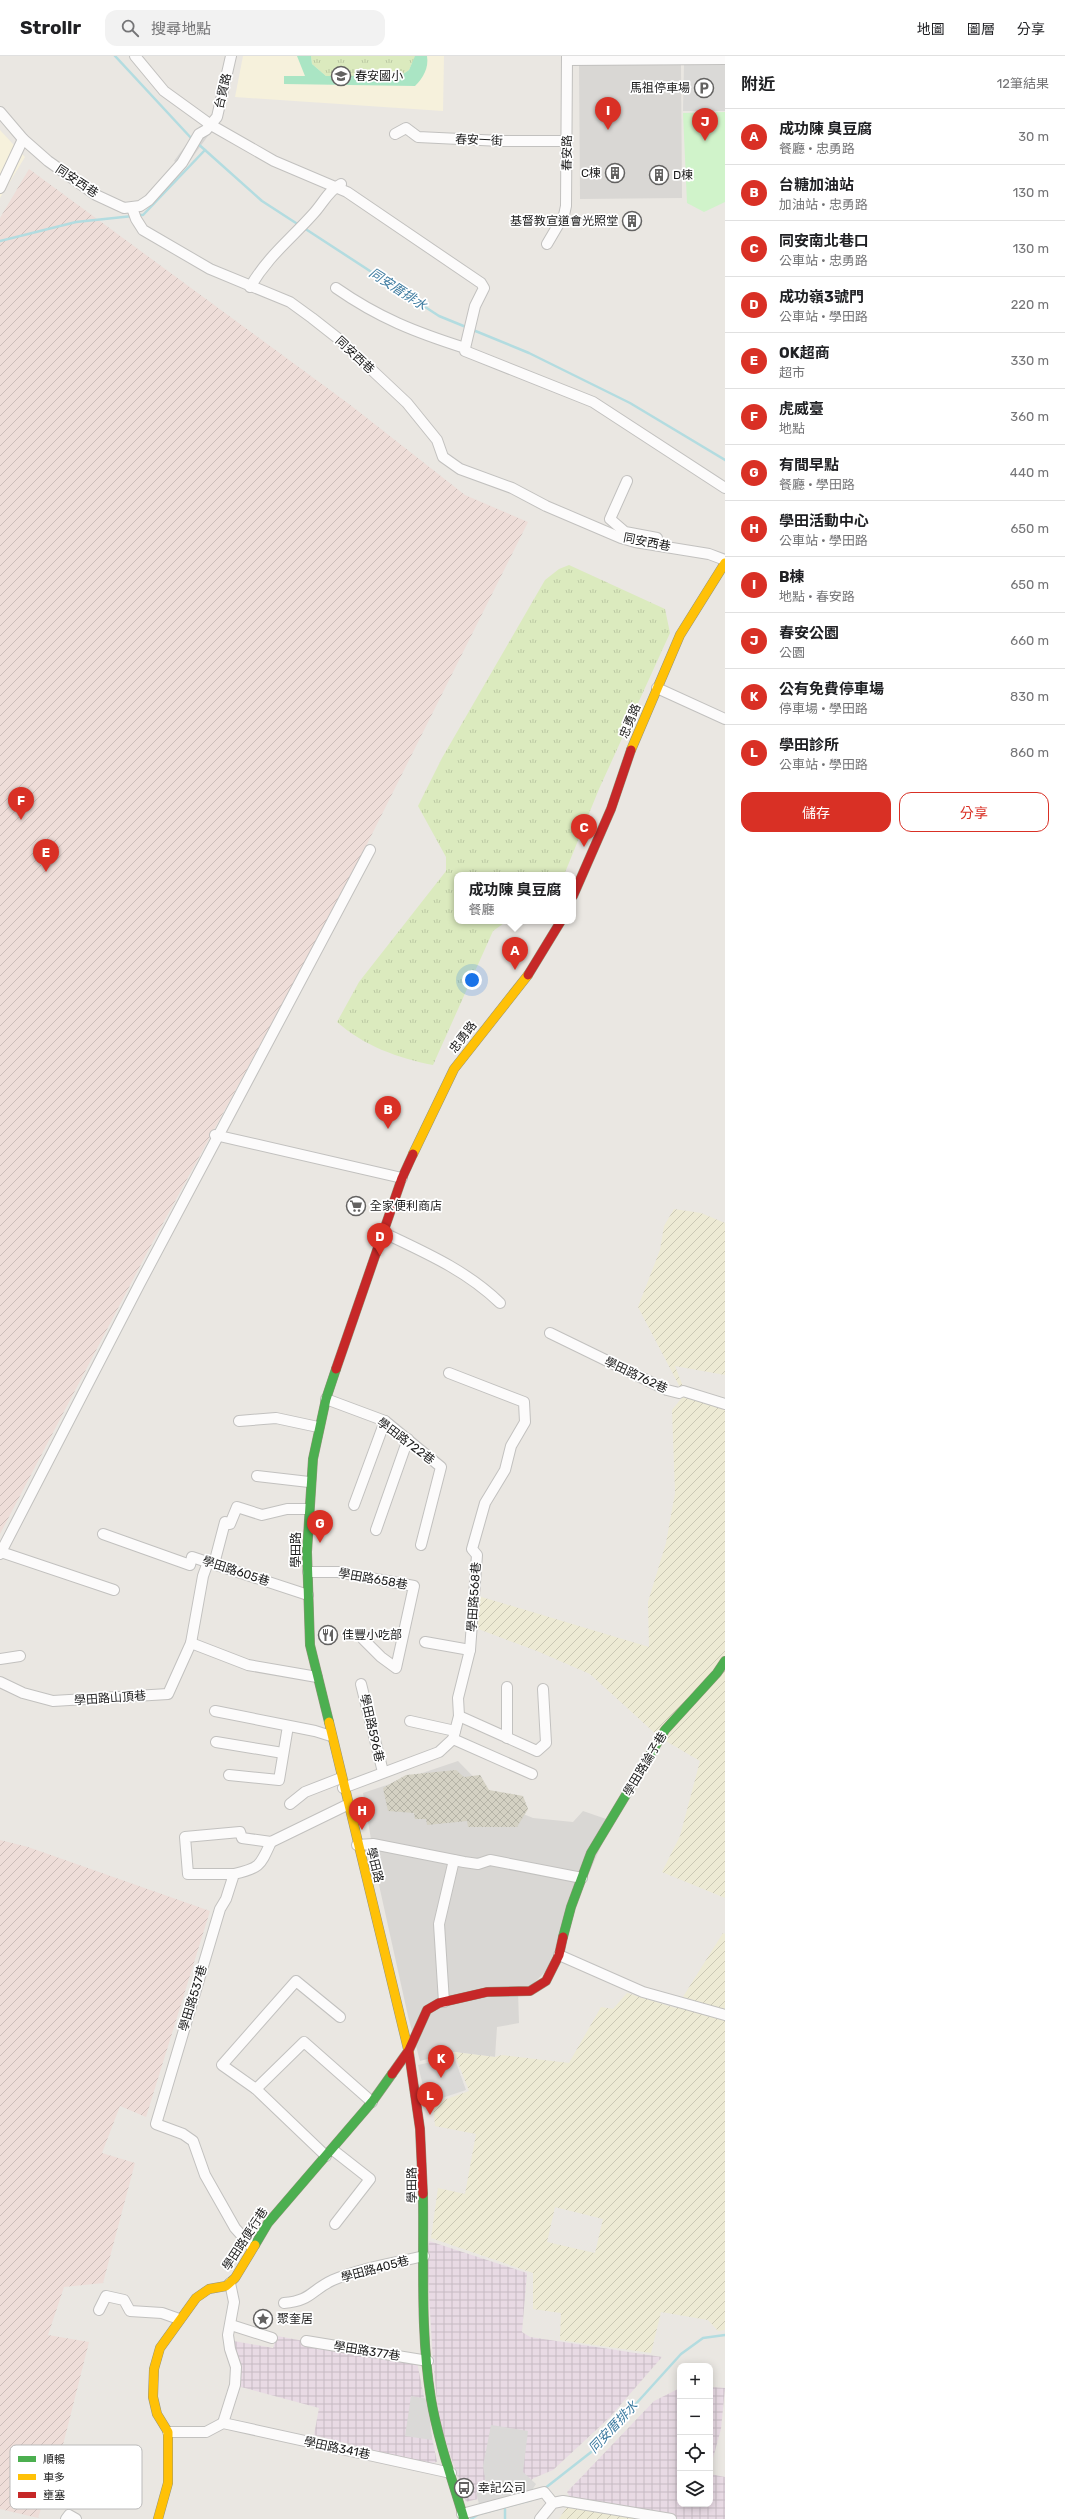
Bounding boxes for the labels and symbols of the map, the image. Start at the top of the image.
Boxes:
school or university icon: 春安國小 [330,65,352,87]
place label: 春安國小 [355,69,403,83]
street label: 台貿路 [212,72,234,110]
parking icon: 馬祖停車場 [693,77,715,99]
place label: 馬祖停車場 [630,81,690,95]
pin: I [595,97,621,130]
pin: J [692,108,718,141]
street label: 春安一街 [455,132,503,148]
street label: 春安路 [560,135,574,171]
street label: 同安西巷 [53,162,101,200]
building icon: C棟 [604,162,626,184]
building icon: D棟 [648,164,670,186]
place label: C棟 [581,166,601,180]
place label: D棟 [673,168,693,182]
building icon: 基督教宣道會光照堂 [621,210,643,232]
place label: 基督教宣道會光照堂 [510,214,618,228]
water label: 同安厝排水 [367,265,430,314]
street label: 同安西巷 [333,334,377,376]
street label: 同安西巷 [622,531,672,553]
street label: 忠勇路 [617,702,643,740]
pin: F [8,787,34,820]
pin: C [571,814,597,847]
pin: E [33,839,59,872]
pin: A [502,937,528,970]
your location [462,970,482,990]
street label: 忠勇路 [446,1019,480,1055]
pin: B [375,1096,401,1129]
supermarket icon: 全家便利商店 [345,1195,367,1217]
place label: 全家便利商店 [370,1199,442,1213]
pin: D [367,1223,393,1256]
street label: 學田路762巷 [602,1354,670,1396]
street label: 學田路722巷 [375,1415,437,1467]
pin: G [307,1510,333,1543]
street label: 學田路 [289,1532,303,1568]
street label: 學田路605巷 [201,1554,271,1588]
street label: 學田路568巷 [465,1562,483,1632]
street label: 學田路658巷 [337,1566,409,1592]
restaurant icon: 佳豐小吃部 [317,1624,339,1646]
place label: 佳豐小吃部 [342,1628,402,1642]
street label: 學田路山頂巷 [74,1689,146,1707]
street label: 學田路596巷 [357,1693,387,1763]
street label: 學田路論子巷 [620,1730,670,1798]
pin: H [349,1797,375,1830]
street label: 學田路 [364,1846,386,1884]
street label: 學田路537巷 [176,1963,210,2033]
pin: K [428,2045,454,2078]
pin: L [417,2082,443,2115]
street label: 學田路 [405,2167,419,2203]
street label: 學田路便行巷 [220,2205,270,2273]
street label: 學田路405巷 [339,2253,411,2285]
place icon: 聚奎居 [252,2308,274,2330]
place label: 聚奎居 [277,2312,313,2326]
street label: 學田路377巷 [333,2339,401,2363]
water label: 同安厝排水 [585,2397,641,2456]
street label: 學田路341巷 [303,2434,371,2462]
legend [10,2445,142,2509]
text: 順暢 [43,2453,65,2466]
text: 車多 [43,2471,65,2484]
bus stop icon: 幸記公司 [453,2477,475,2499]
place label: 幸記公司 [478,2481,526,2495]
text: 壅塞 [43,2489,65,2502]

